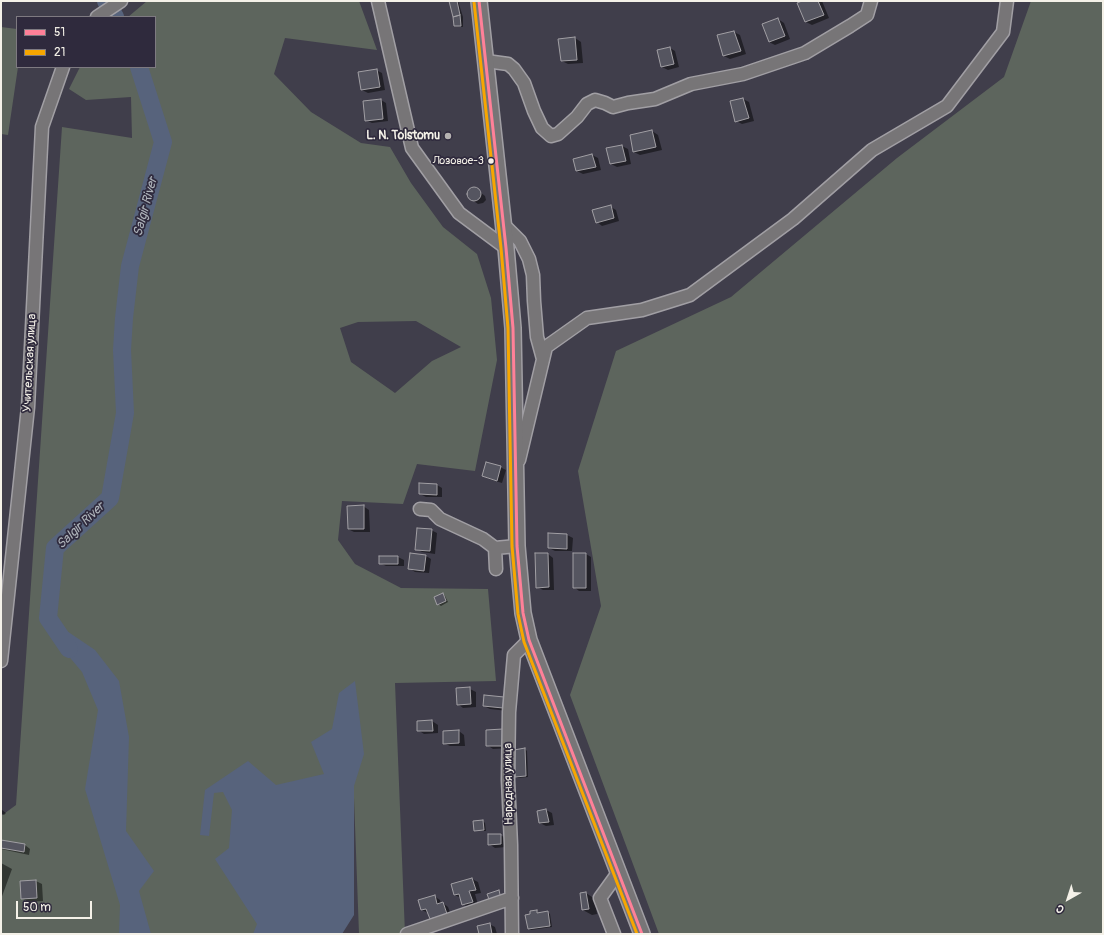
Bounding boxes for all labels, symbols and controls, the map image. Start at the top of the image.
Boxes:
legend [16,16,156,68]
text: 51 [54,25,65,40]
text: 21 [54,45,65,60]
place label: L. N. Tolstomu [366,129,440,143]
marker: L. N. Tolstomu [443,131,453,141]
place label: Лозовое-3 [433,154,484,168]
marker: Лозовое-3 [486,156,496,166]
water label: Salgir River [131,176,161,238]
street label: Учительская улица [20,314,40,412]
water label: Salgir River [54,499,108,553]
street label: Народная улица [501,743,517,825]
north arrow [1048,879,1088,919]
scale bar [18,893,94,919]
text: 50 m [23,900,51,915]
text: С [1053,902,1067,916]

